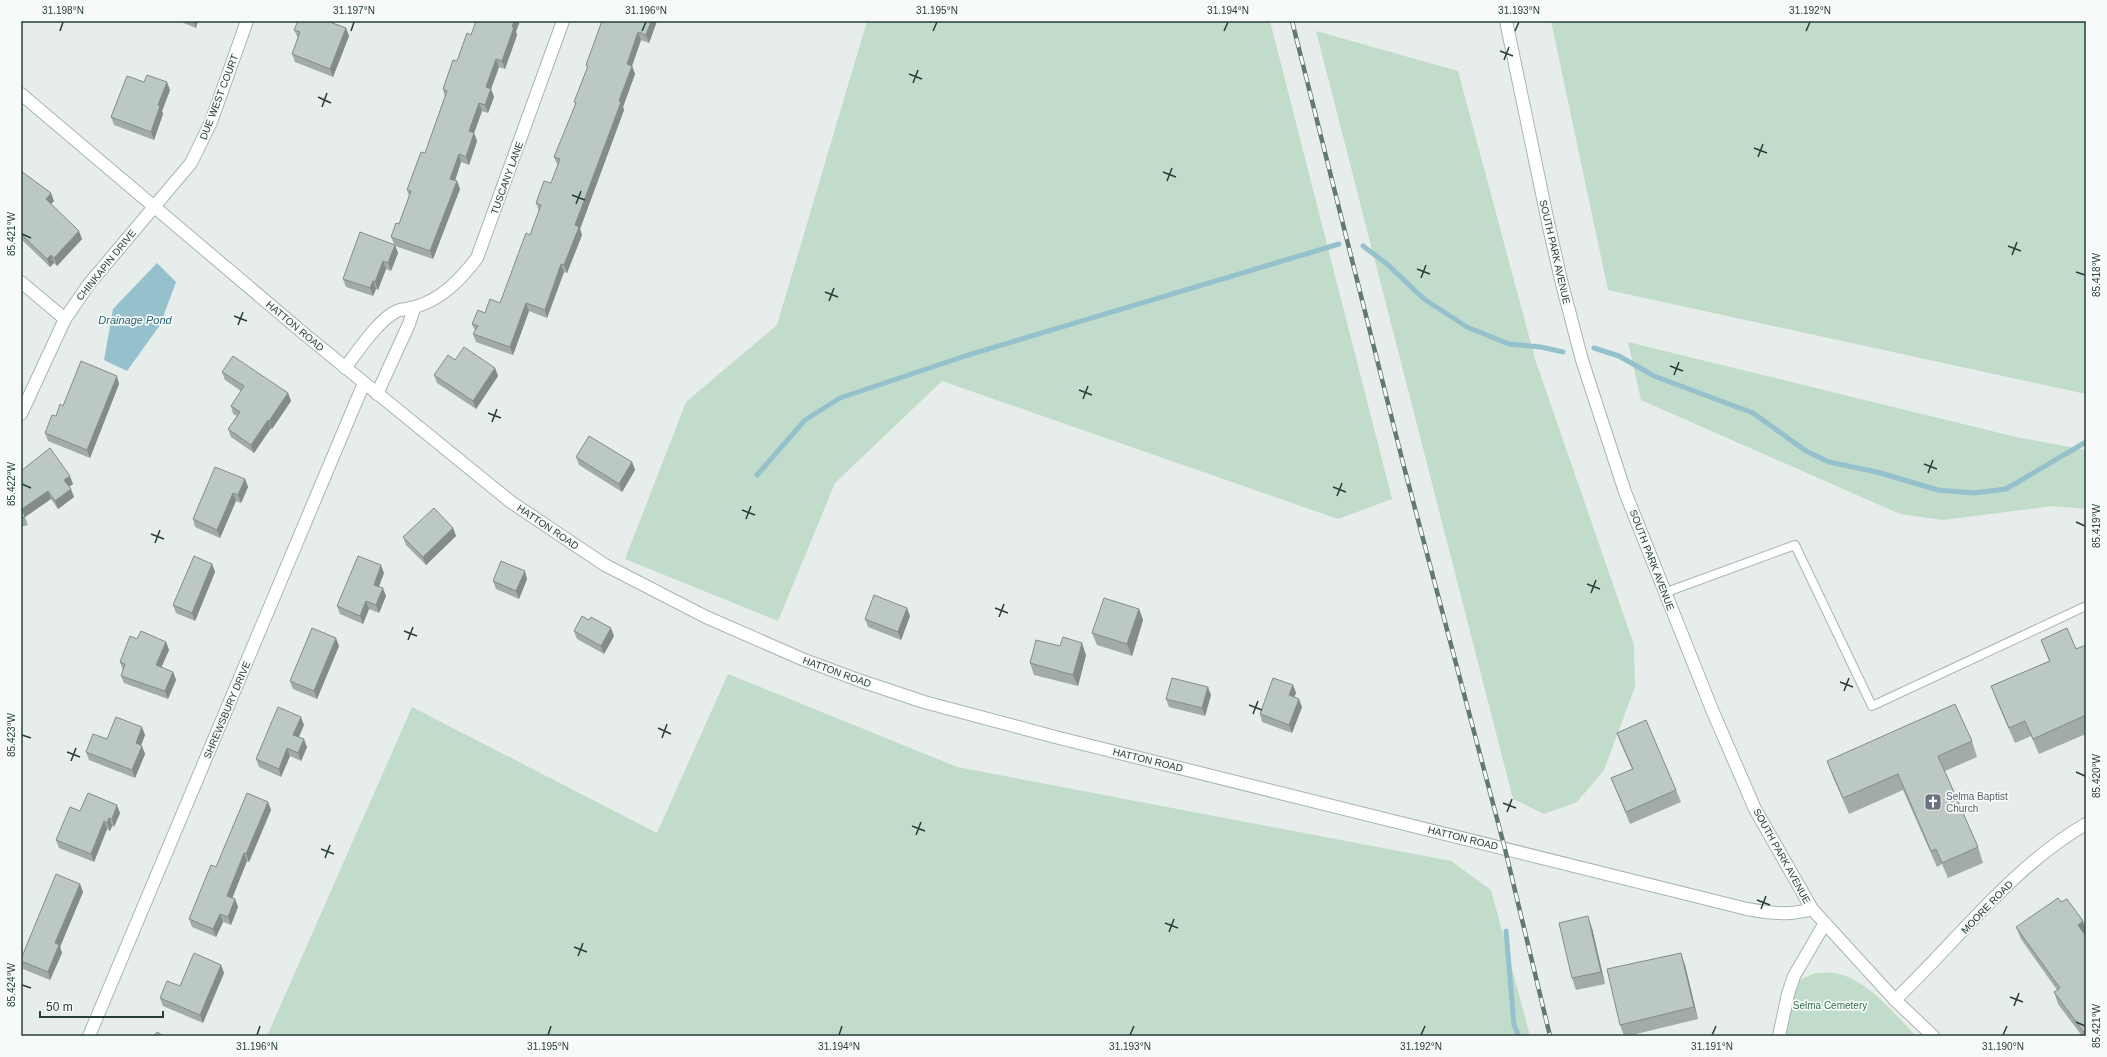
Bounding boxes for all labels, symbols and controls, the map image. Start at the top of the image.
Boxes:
text: 31.198°N [42,5,84,16]
text: 31.197°N [333,5,375,16]
text: 31.196°N [625,5,667,16]
text: 31.195°N [916,5,958,16]
text: 31.194°N [1207,5,1249,16]
text: 31.193°N [1498,5,1540,16]
text: 31.192°N [1789,5,1831,16]
street label: DUE WEST COURT [198,53,240,141]
street label: TUSCANY LANE [489,140,525,216]
street label: SOUTH PARK AVENUE [1538,199,1572,306]
text: 85.421°W [6,211,17,256]
street label: CHINKAPIN DRIVE [74,227,138,303]
text: 85.418°W [2091,252,2102,297]
street label: HATTON ROAD [264,299,326,353]
water label: Drainage Pond [98,314,173,326]
text: 85.422°W [6,461,17,506]
street label: HATTON ROAD [515,502,581,552]
text: 85.419°W [2091,503,2102,548]
street label: SOUTH PARK AVENUE [1628,508,1676,612]
street label: HATTON ROAD [801,655,873,689]
street label: SHREWSBURY DRIVE [201,659,253,760]
text: 85.423°W [6,712,17,757]
street label: HATTON ROAD [1112,746,1184,774]
text: 85.420°W [2091,753,2102,798]
place label: Selma Baptist Church [1946,791,2008,814]
church icon: Selma Baptist Church [1923,792,1943,812]
street label: SOUTH PARK AVENUE [1751,807,1813,906]
street label: HATTON ROAD [1427,824,1499,852]
street label: MOORE ROAD [1959,878,2015,936]
text: 85.424°W [6,962,17,1007]
scale bar [40,993,163,1019]
text: 50 m [46,1000,73,1014]
park label: Selma Cemetery [1793,1000,1867,1011]
text: 85.421°W [2091,1003,2102,1048]
text: 31.196°N [236,1041,278,1052]
text: 31.195°N [527,1041,569,1052]
text: 31.194°N [818,1041,860,1052]
text: 31.193°N [1109,1041,1151,1052]
text: 31.192°N [1400,1041,1442,1052]
text: 31.191°N [1691,1041,1733,1052]
text: 31.190°N [1982,1041,2024,1052]

